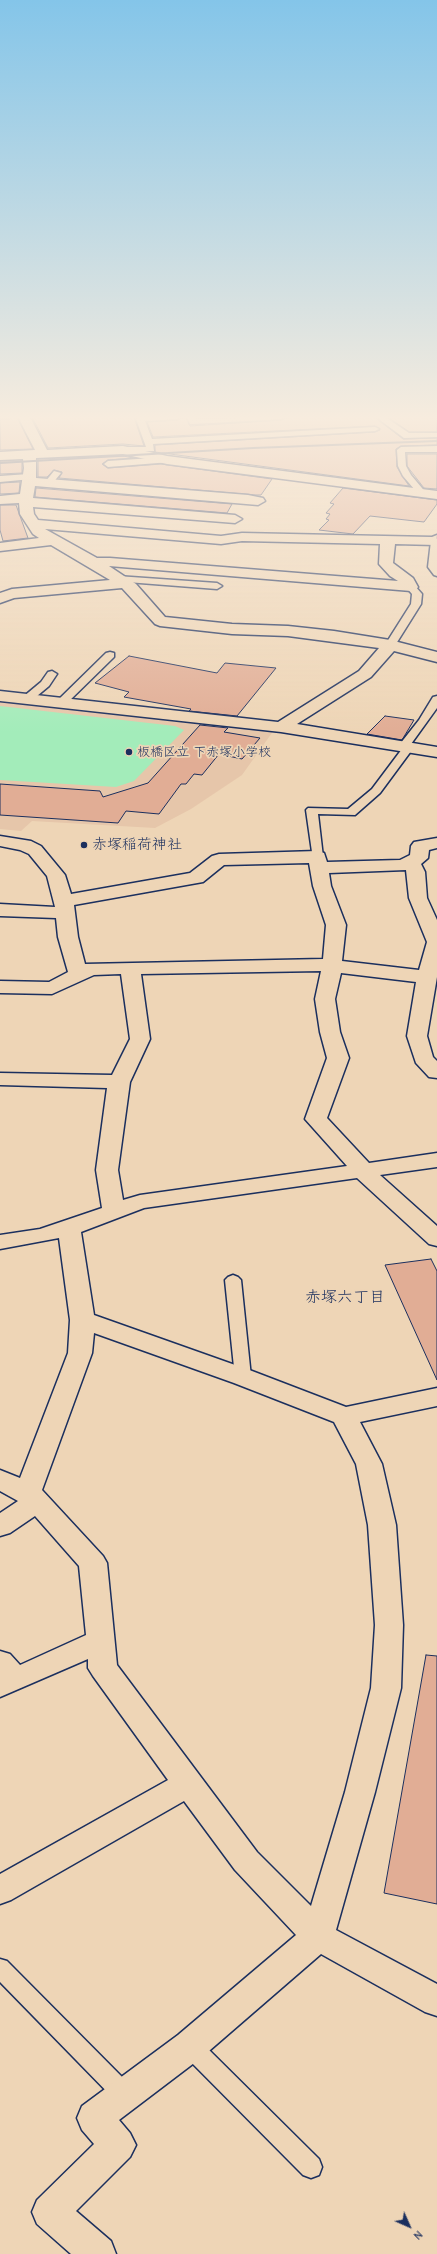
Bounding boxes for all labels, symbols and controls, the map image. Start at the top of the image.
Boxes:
place label: 板橋区立 下赤塚小学校 [137,744,271,760]
marker: 板橋区立 下赤塚小学校 [124,747,134,757]
place label: 赤塚稲荷神社 [92,836,182,854]
marker: 赤塚稲荷神社 [79,840,89,850]
district label: 赤塚六丁目 [305,1287,385,1307]
north arrow [389,2206,429,2246]
text: N [411,2228,425,2242]

